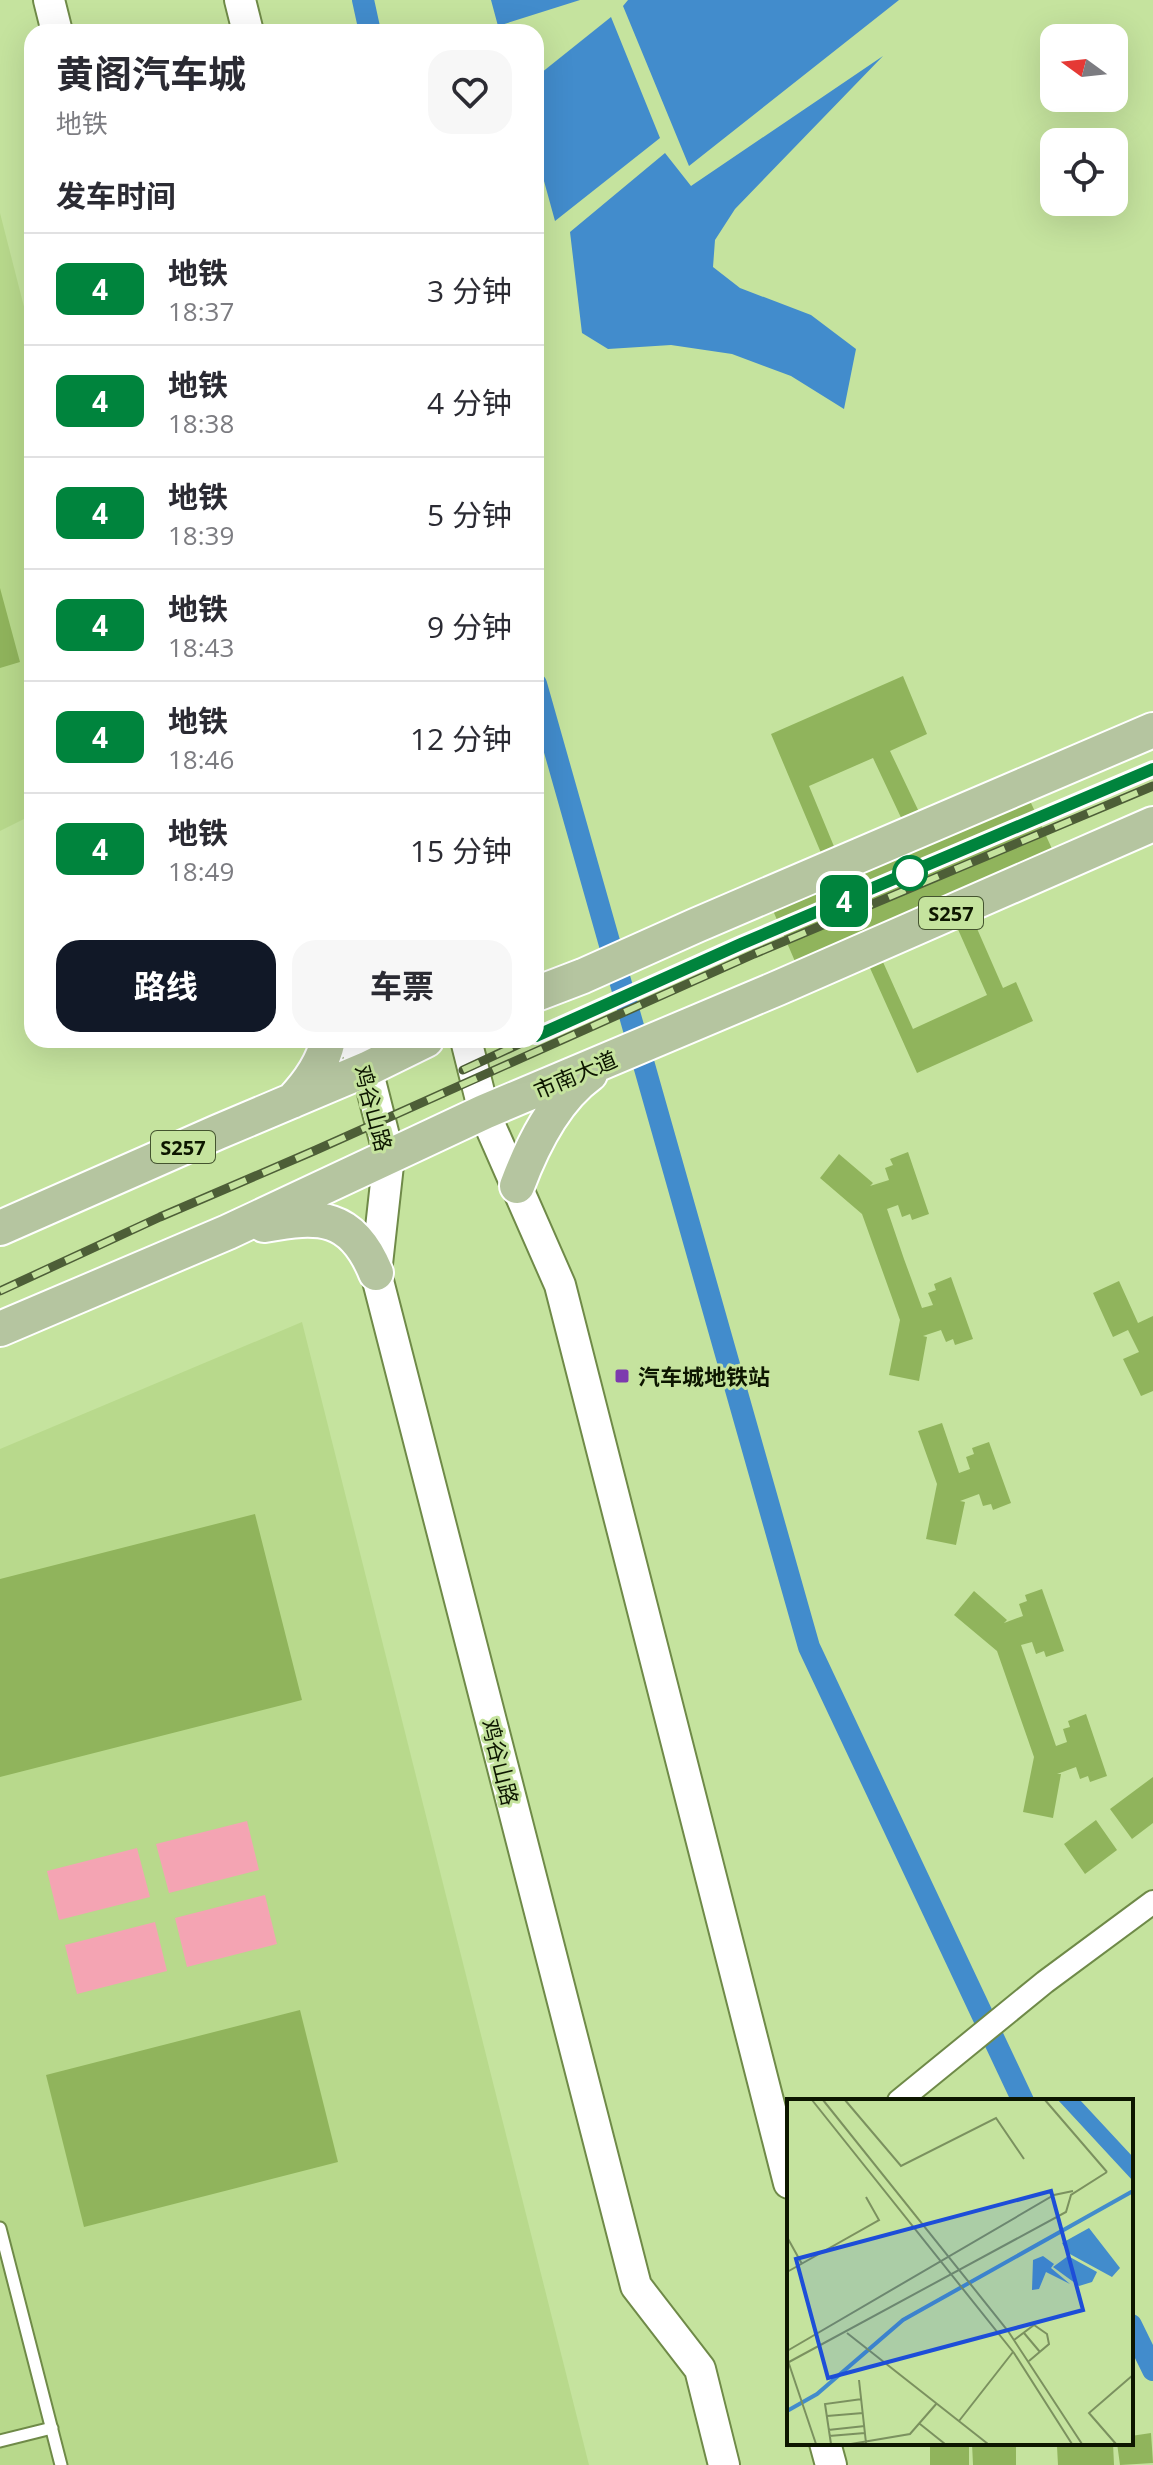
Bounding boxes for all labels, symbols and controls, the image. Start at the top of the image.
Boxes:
north arrow [1040,24,1128,112]
map controls [1040,24,1128,216]
text: 黄阁汽车城 [56,47,246,99]
button: heart [428,50,512,134]
text: 地铁 [56,105,108,141]
button: locate [1040,128,1128,216]
text: 发车时间 [56,175,176,216]
text: 地铁 [168,252,228,293]
text: 4 [92,270,108,308]
text: 3 分钟 [427,270,512,311]
text: 18:37 [168,293,234,329]
text: 地铁 [168,364,228,405]
text: 4 [92,382,108,420]
text: 4 分钟 [427,382,512,423]
text: 18:38 [168,405,234,441]
text: 地铁 [168,476,228,517]
text: 4 [92,494,108,532]
text: 5 分钟 [427,494,512,535]
text: 18:39 [168,517,234,553]
text: 地铁 [168,588,228,629]
text: 4 [92,606,108,644]
text: 9 分钟 [427,606,512,647]
text: 18:43 [168,629,234,665]
text: 地铁 [168,700,228,741]
text: 4 [92,718,108,756]
text: 12 分钟 [410,718,512,759]
text: 18:46 [168,741,234,777]
text: 地铁 [168,812,228,853]
text: 4 [92,830,108,868]
text: 15 分钟 [410,830,512,871]
text: 18:49 [168,853,234,889]
unlabelled marker [893,856,927,890]
line badge: 4 [818,875,870,927]
text: 4 [836,882,852,920]
road number: S257 [919,897,983,929]
button: 路线 [56,940,276,1032]
button: 车票 [292,940,512,1032]
street label: 市南大道 [529,1043,621,1105]
street label: 鸡谷山路 [348,1062,400,1154]
road number: S257 [151,1131,215,1163]
place label: 汽车城地铁站 [638,1361,770,1391]
marker: 汽车城地铁站 [613,1367,631,1385]
street label: 鸡谷山路 [476,1716,526,1808]
inset map [787,2099,1133,2445]

